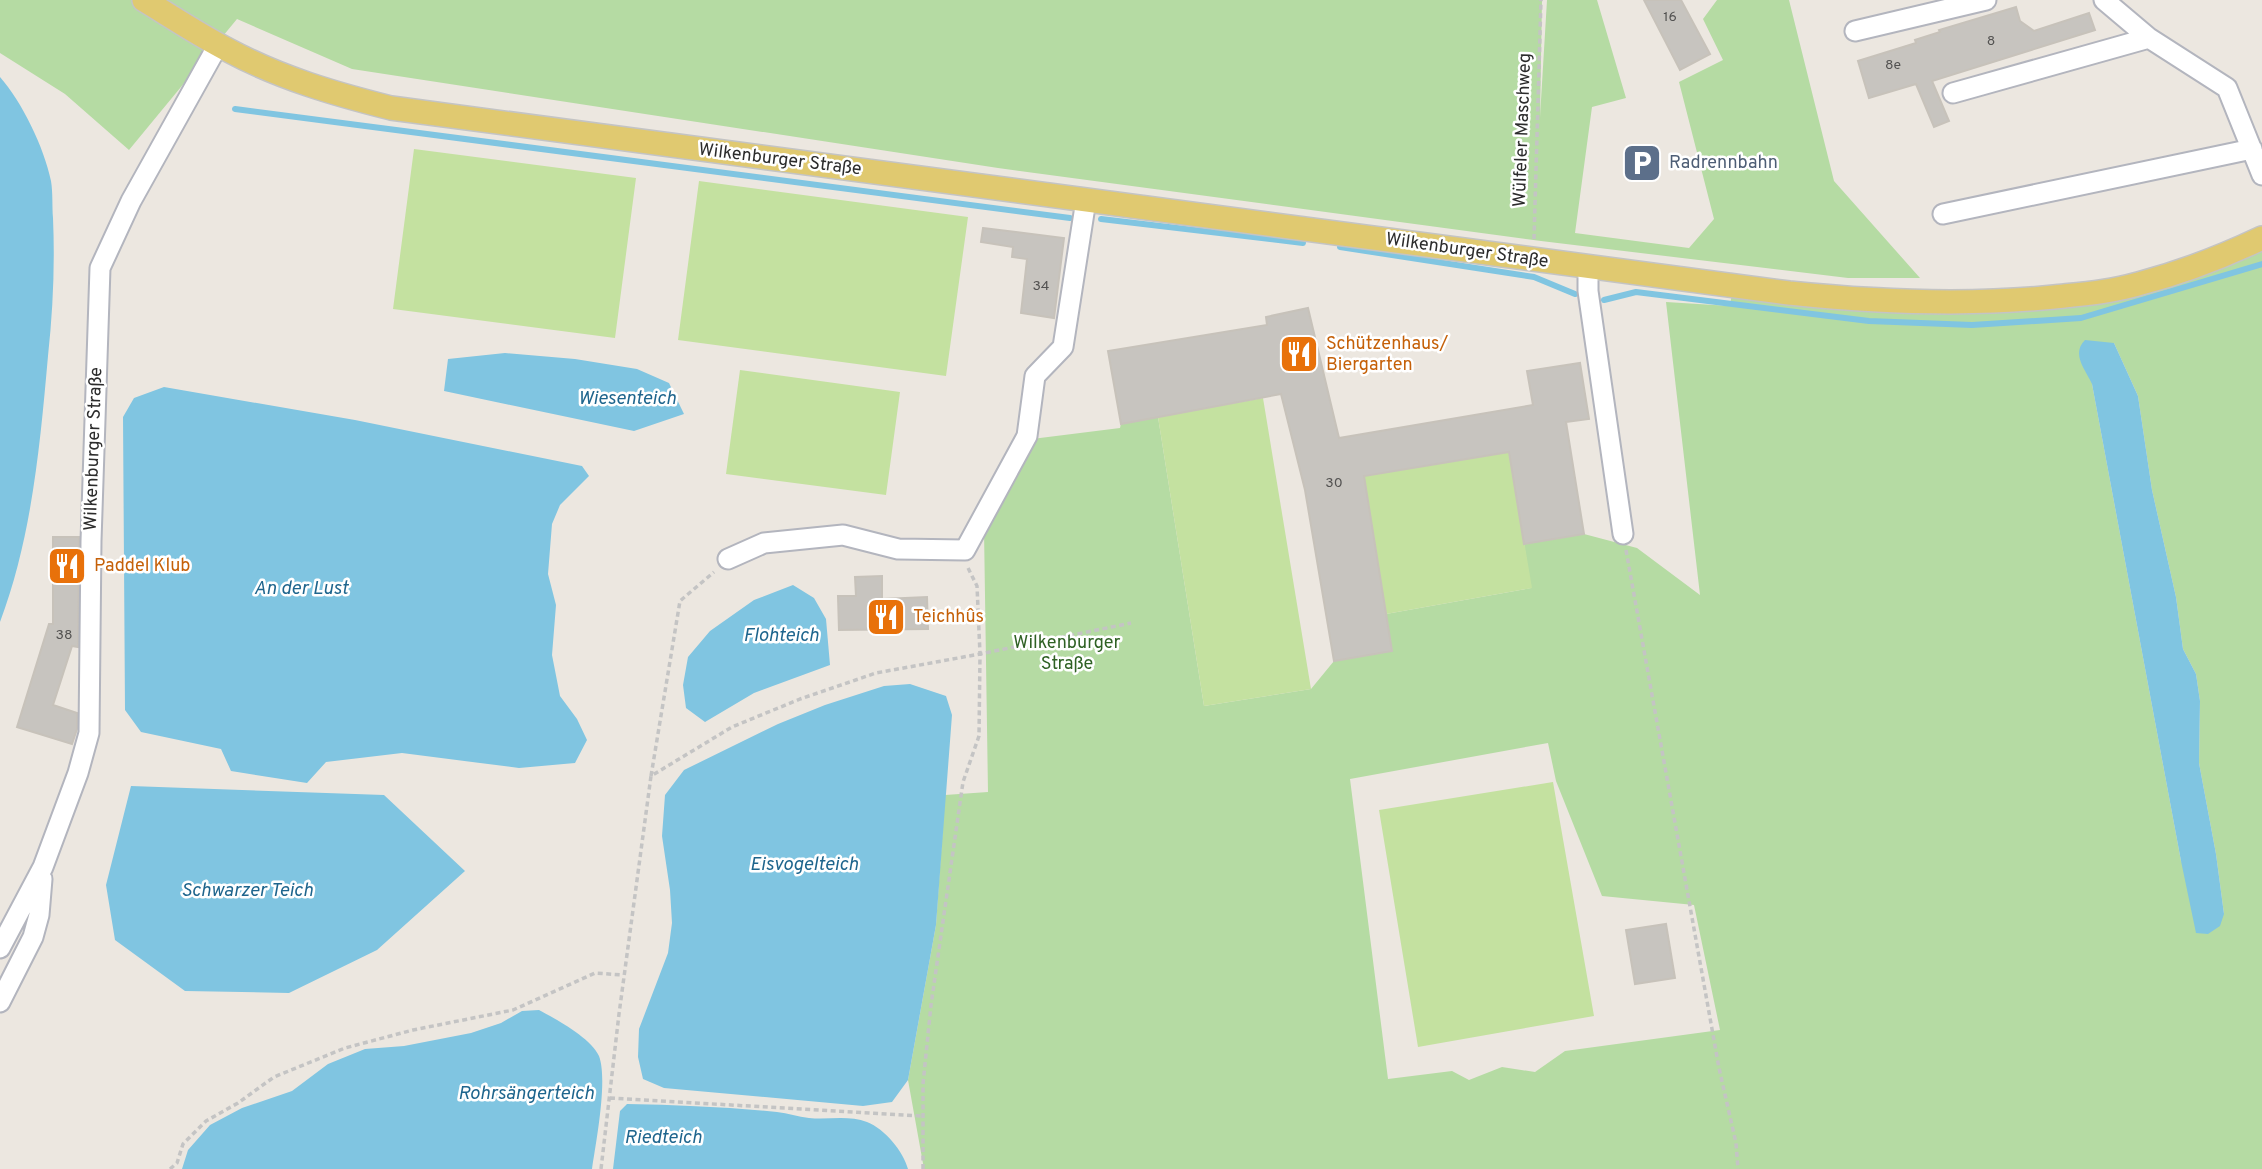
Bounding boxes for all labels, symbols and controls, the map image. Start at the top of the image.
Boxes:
house number: 16 [1663,9,1677,26]
house number: 8 [1987,33,1995,50]
street label: Wülfeler Maschweg [1509,53,1537,207]
house number: 8e [1885,57,1901,74]
street label: Wilkenburger Straße [697,139,863,181]
parking icon: Radrennbahn [1621,142,1663,184]
place label: Radrennbahn [1669,152,1778,175]
street label: Wilkenburger Straße [1384,228,1550,274]
house number: 34 [1032,278,1050,295]
restaurant icon: Schützenhaus/ Biergarten [1278,333,1320,375]
place label: Schützenhaus/ Biergarten [1326,333,1449,377]
street label: Wilkenburger Straße [80,367,108,531]
water label: Wiesenteich [578,387,677,411]
house number: 30 [1325,475,1343,492]
restaurant icon: Paddel Klub [46,545,88,587]
place label: Paddel Klub [94,555,190,578]
water label: An der Lust [254,577,349,601]
restaurant icon: Teichhûs [865,596,907,638]
place label: Teichhûs [913,606,984,629]
water label: Flohteich [743,624,819,648]
house number: 38 [56,627,72,644]
park label: Wilkenburger Straße [1013,632,1121,676]
water label: Eisvogelteich [750,853,859,877]
water label: Schwarzer Teich [181,879,314,903]
water label: Rohrsängerteich [458,1082,595,1106]
water label: Riedteich [624,1126,702,1150]

